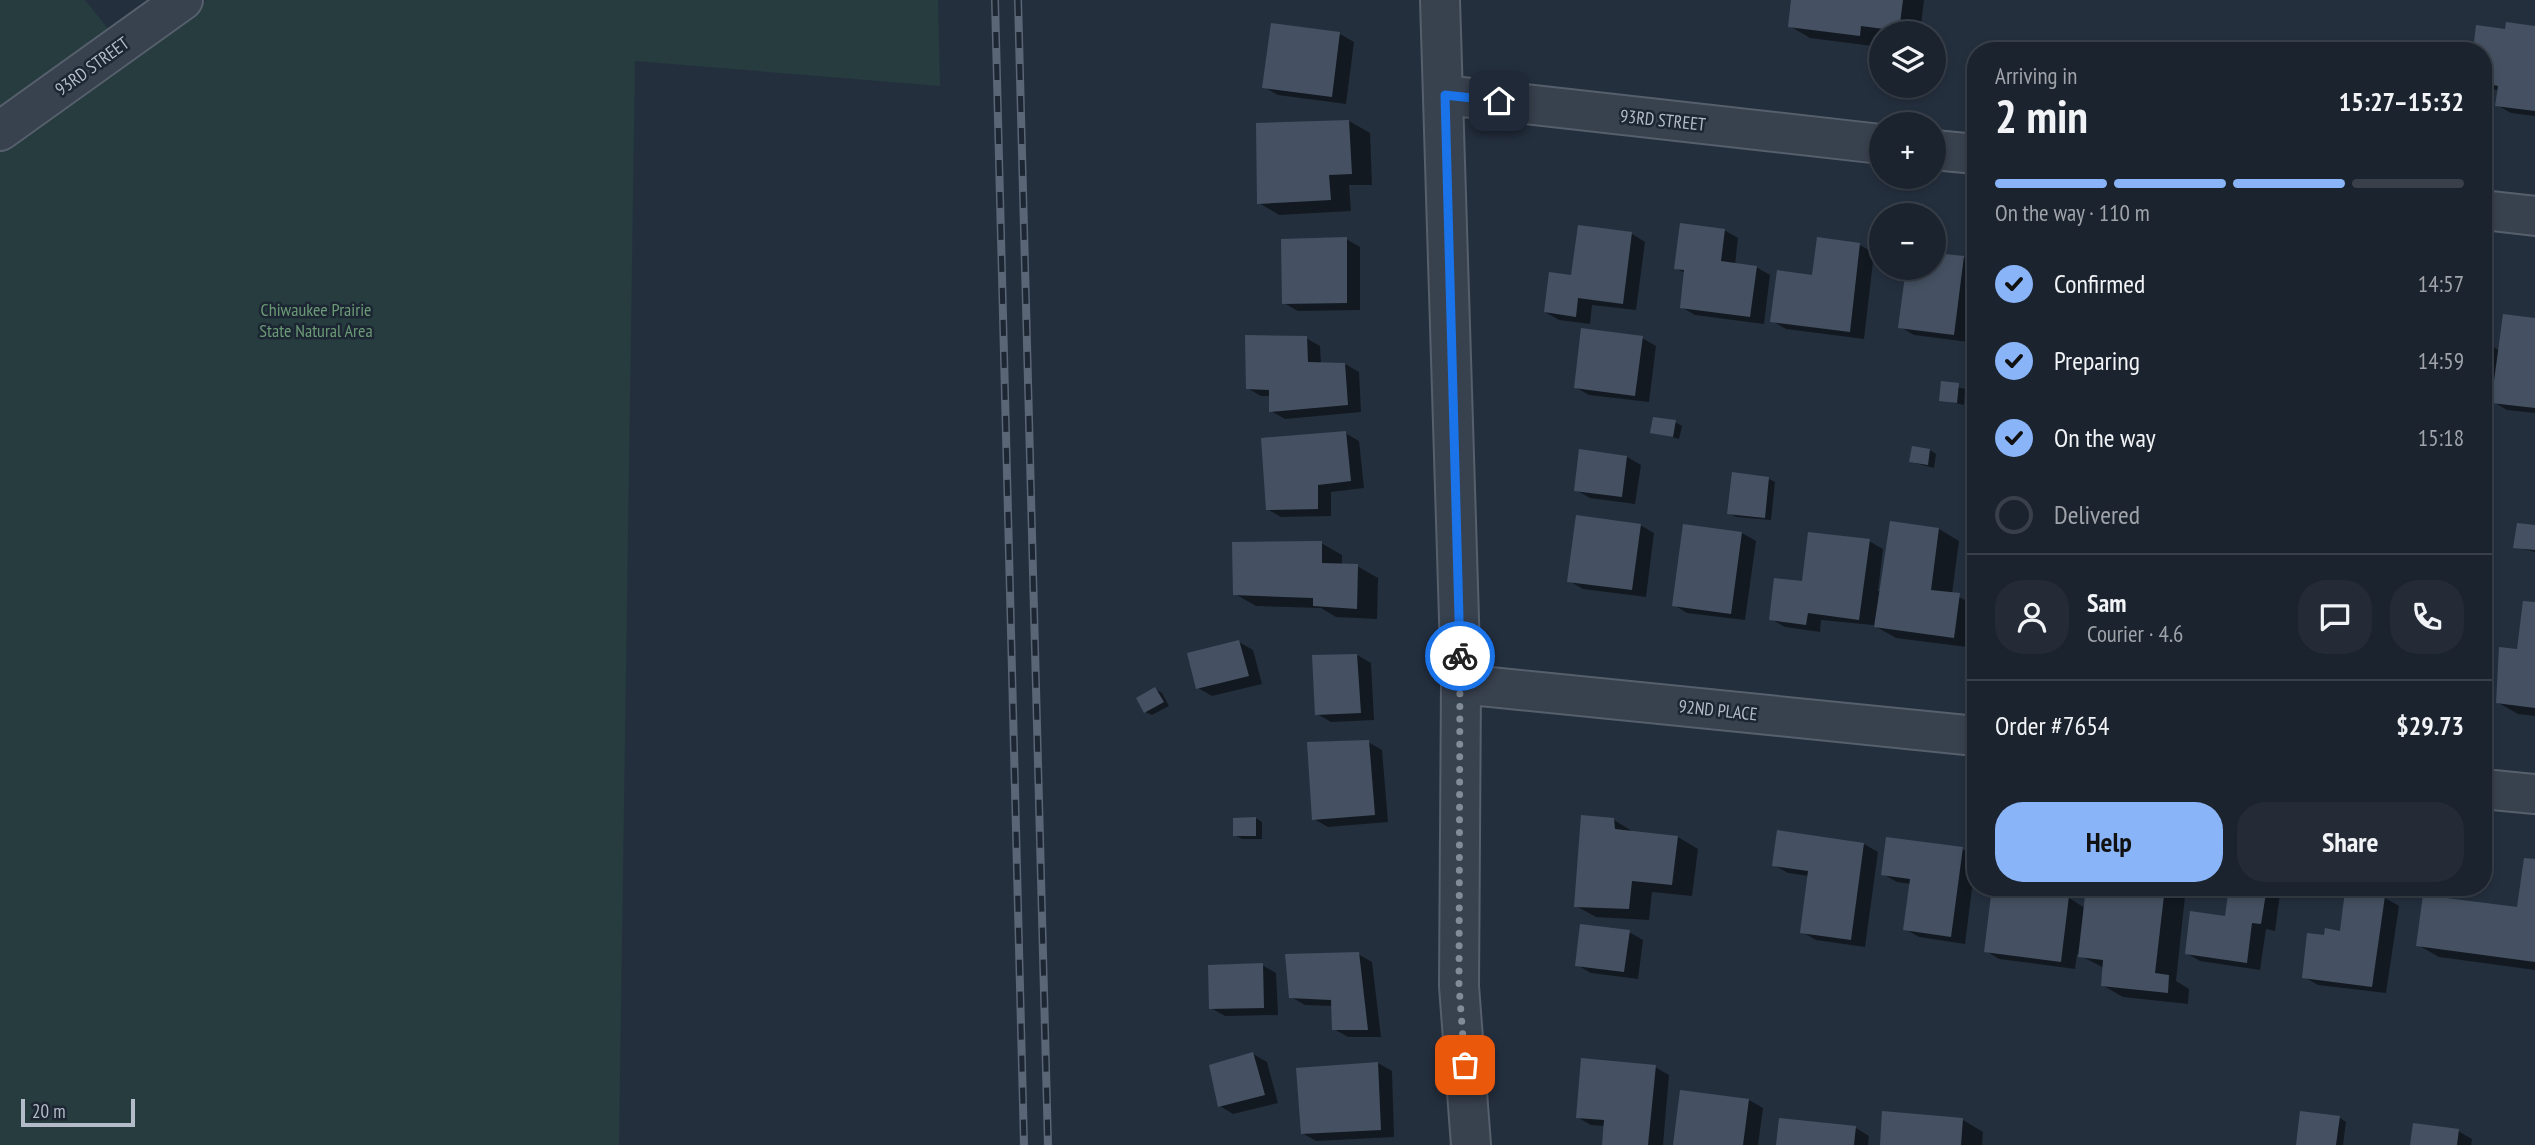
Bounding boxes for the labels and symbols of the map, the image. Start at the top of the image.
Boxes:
street label: 93RD STREET [50,31,134,101]
pin [1469,71,1529,131]
street label: 93RD STREET [1619,104,1707,136]
park label: Chiwaukee Prairie State Natural Area [259,298,373,342]
courier [1425,621,1495,691]
street label: 92ND PLACE [1678,694,1758,726]
pin [1435,1035,1495,1095]
scale bar [21,1096,135,1128]

